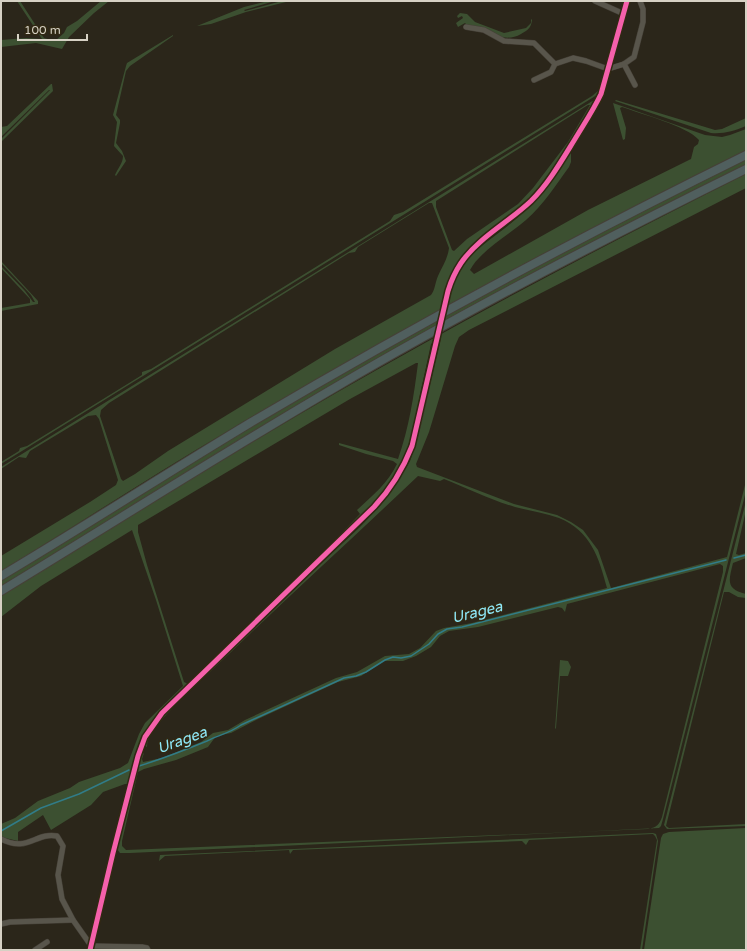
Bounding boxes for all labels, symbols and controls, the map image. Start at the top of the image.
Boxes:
scale bar [18,16,87,42]
text: 100 m [24,23,61,37]
water label: Uragea [450,597,505,627]
water label: Uragea [155,723,210,757]

